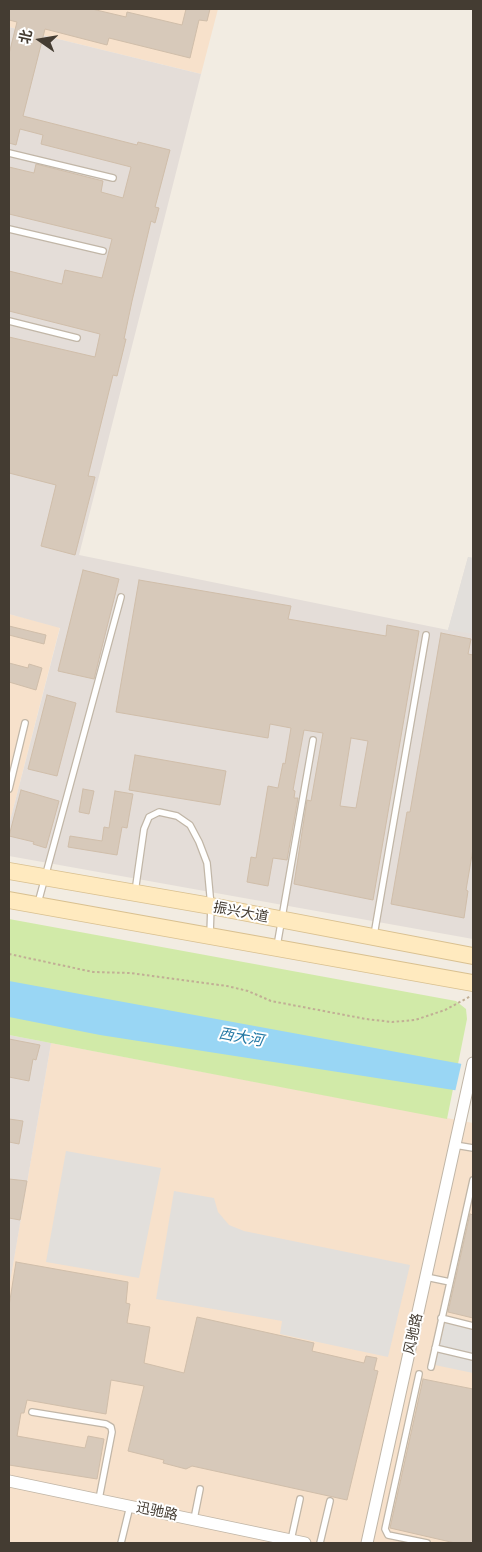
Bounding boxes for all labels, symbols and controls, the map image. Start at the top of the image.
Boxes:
north arrow [15,15,65,65]
text: 北 [15,28,35,45]
street label: 振兴大道 [212,898,270,926]
water label: 西大河 [217,1024,265,1050]
street label: 风驰路 [400,1312,426,1356]
street label: 迅驰路 [135,1498,179,1524]

